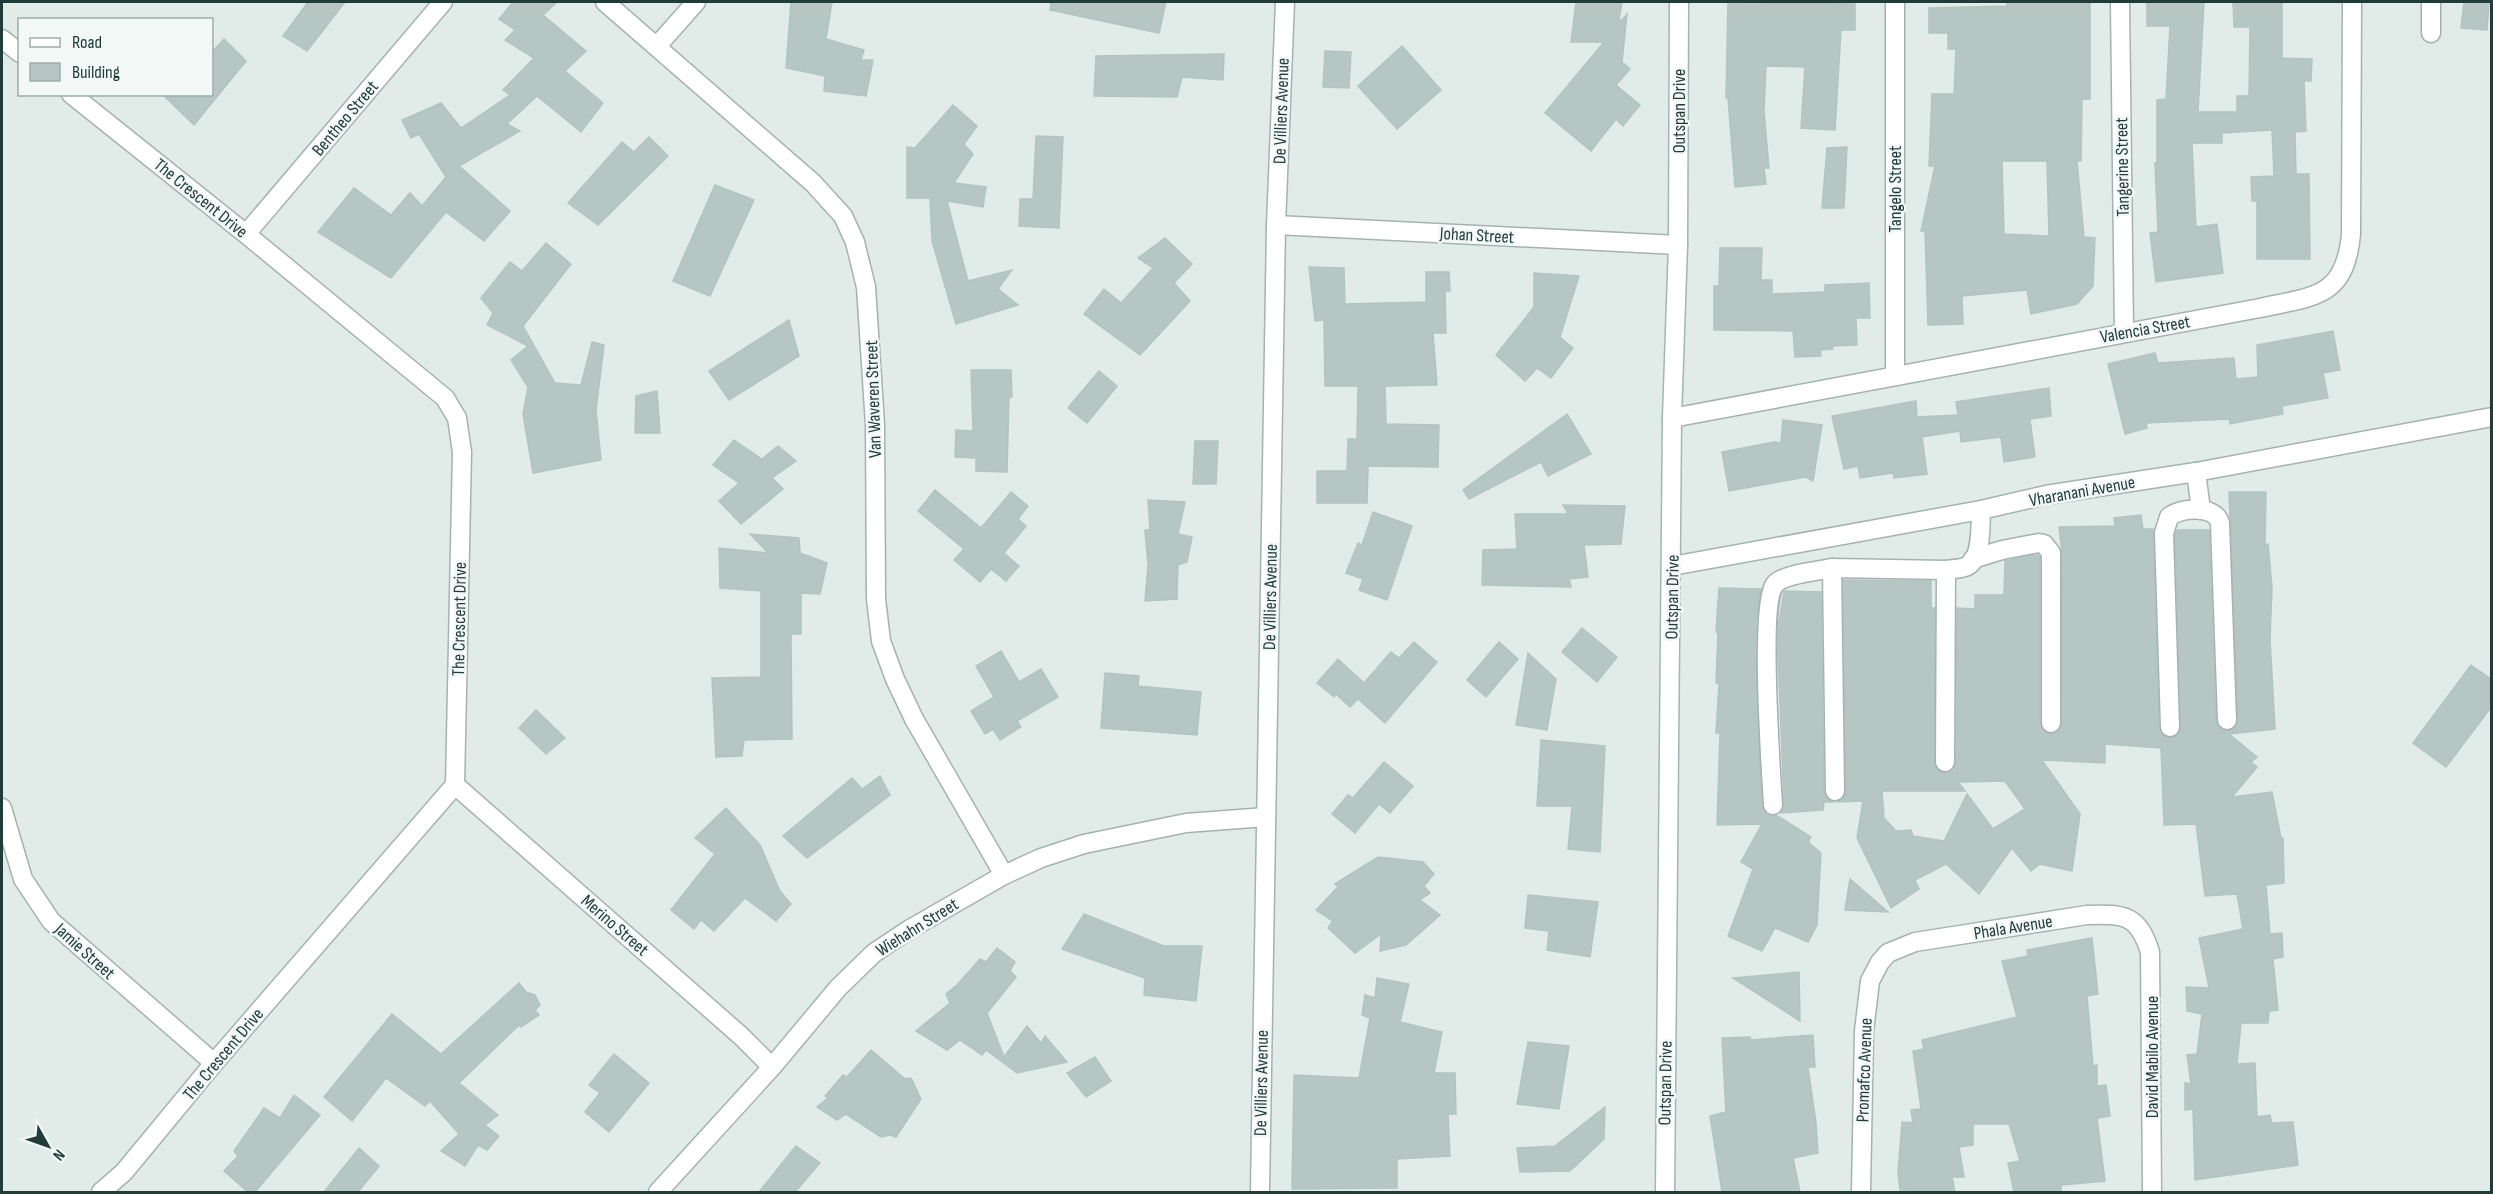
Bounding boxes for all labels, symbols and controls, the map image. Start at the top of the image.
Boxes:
legend [18,18,213,96]
text: Road [72,32,102,53]
street label: De Villiers Avenue [1269,58,1294,164]
text: Building [72,62,120,83]
street label: Outspan Drive [1669,69,1690,153]
street label: Bentheo Street [308,76,383,160]
street label: Tangerine Street [2111,117,2134,217]
street label: Tangelo Street [1885,145,1906,232]
street label: The Crescent Drive [150,154,252,242]
street label: Johan Street [1438,223,1515,248]
street label: Valencia Street [2098,311,2192,348]
street label: Van Waveren Street [861,339,886,458]
street label: Vharanani Avenue [2028,472,2137,511]
street label: De Villiers Avenue [1259,544,1282,650]
street label: Outspan Drive [1661,555,1684,639]
street label: The Crescent Drive [448,562,471,676]
street label: Merino Street [577,890,653,961]
street label: Wiehahn Street [872,894,963,961]
street label: Phala Avenue [1972,911,2054,944]
street label: Jamie Street [50,918,119,984]
street label: David Mabilo Avenue [2142,996,2163,1118]
street label: The Crescent Drive [179,1004,268,1105]
street label: Promafco Avenue [1852,1017,1877,1123]
street label: De Villiers Avenue [1250,1030,1273,1136]
street label: Outspan Drive [1654,1041,1677,1125]
north arrow [18,1116,78,1176]
text: N [48,1145,68,1164]

